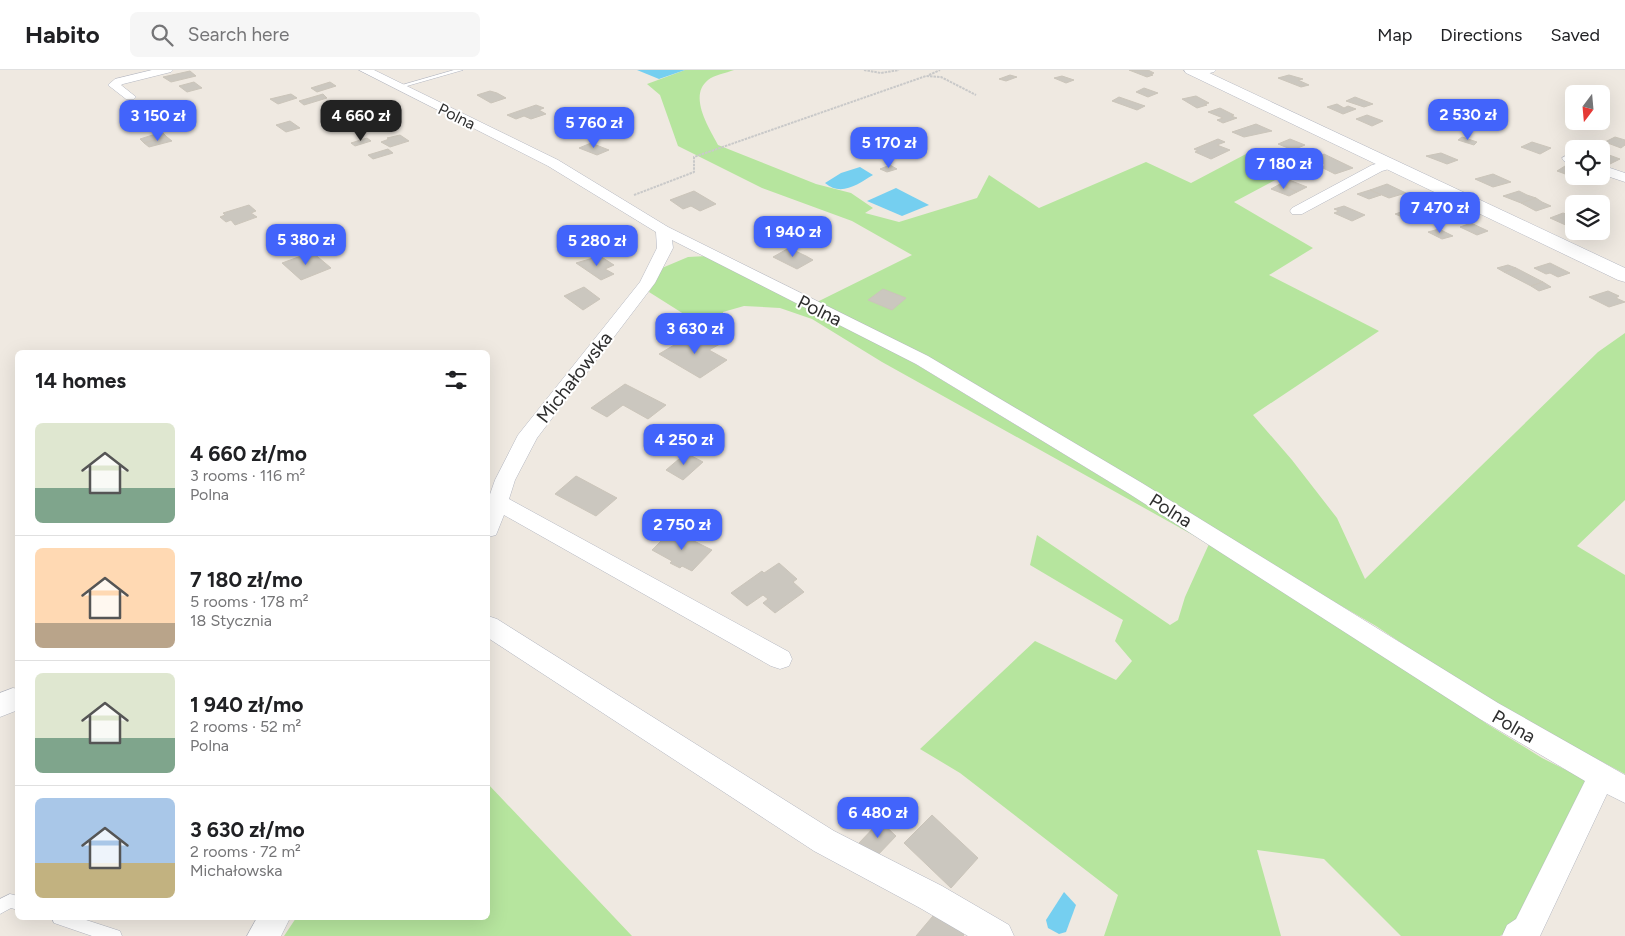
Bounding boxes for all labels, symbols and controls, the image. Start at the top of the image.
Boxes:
search box [130,12,480,57]
text: Habito [25,20,100,49]
icon: search [148,21,176,49]
text: Search here [188,23,289,46]
text: Map [1377,24,1412,46]
text: Directions [1440,24,1522,46]
text: Saved [1550,24,1600,46]
north arrow [1565,85,1610,130]
map controls [1565,85,1610,240]
pin: 2 530 zł [1416,98,1520,141]
street label: Polna [435,99,478,134]
pin: 3 150 zł [106,100,210,142]
pin: 4 660 zł [309,100,413,142]
text: 2 530 zł [1439,105,1497,124]
text: 3 150 zł [130,106,186,125]
text: 4 660 zł [332,106,390,125]
pin: 5 760 zł [542,106,646,149]
text: 5 760 zł [565,113,623,132]
pin: 5 170 zł [837,126,941,169]
text: 5 170 zł [861,133,917,152]
button: locate [1565,140,1610,185]
pin: 7 180 zł [1232,148,1336,190]
text: 7 180 zł [1256,154,1312,173]
pin: 7 470 zł [1388,191,1492,234]
button: layers [1565,195,1610,240]
text: 7 470 zł [1411,198,1469,217]
pin: 1 940 zł [741,216,845,258]
text: 1 940 zł [765,222,821,241]
pin: 5 380 zł [254,224,358,266]
pin: 5 280 zł [545,224,649,267]
text: 5 380 zł [277,230,335,249]
text: 5 280 zł [568,231,626,250]
street label: Polna [794,290,846,331]
pin: 3 630 zł [643,312,747,355]
text: 3 630 zł [666,319,724,338]
street label: Michałowska [532,327,617,428]
icon: filters [442,366,470,394]
text: 14 homes [35,368,126,393]
pin: 4 250 zł [632,424,736,466]
text: 4 250 zł [655,430,713,449]
text: 4 660 zł/mo [190,441,307,466]
icon: home [75,443,135,503]
text: 3 rooms · 116 m² [190,466,305,485]
text: Polna [190,485,229,504]
street label: Polna [1145,488,1196,532]
pin: 2 750 zł [630,508,734,551]
text: 2 750 zł [653,515,711,534]
text: 7 180 zł/mo [190,567,303,592]
icon: home [75,568,135,628]
text: 5 rooms · 178 m² [190,592,309,611]
text: 18 Stycznia [190,611,272,630]
text: 1 940 zł/mo [190,692,304,717]
icon: home [75,693,135,753]
street label: Polna [1488,705,1540,748]
text: 2 rooms · 52 m² [190,717,301,736]
text: Polna [190,736,229,755]
pin: 6 480 zł [826,796,930,839]
text: 6 480 zł [848,803,908,822]
text: 3 630 zł/mo [190,817,305,842]
icon: home [75,818,135,878]
text: 2 rooms · 72 m² [190,842,301,861]
text: Michałowska [190,861,282,880]

